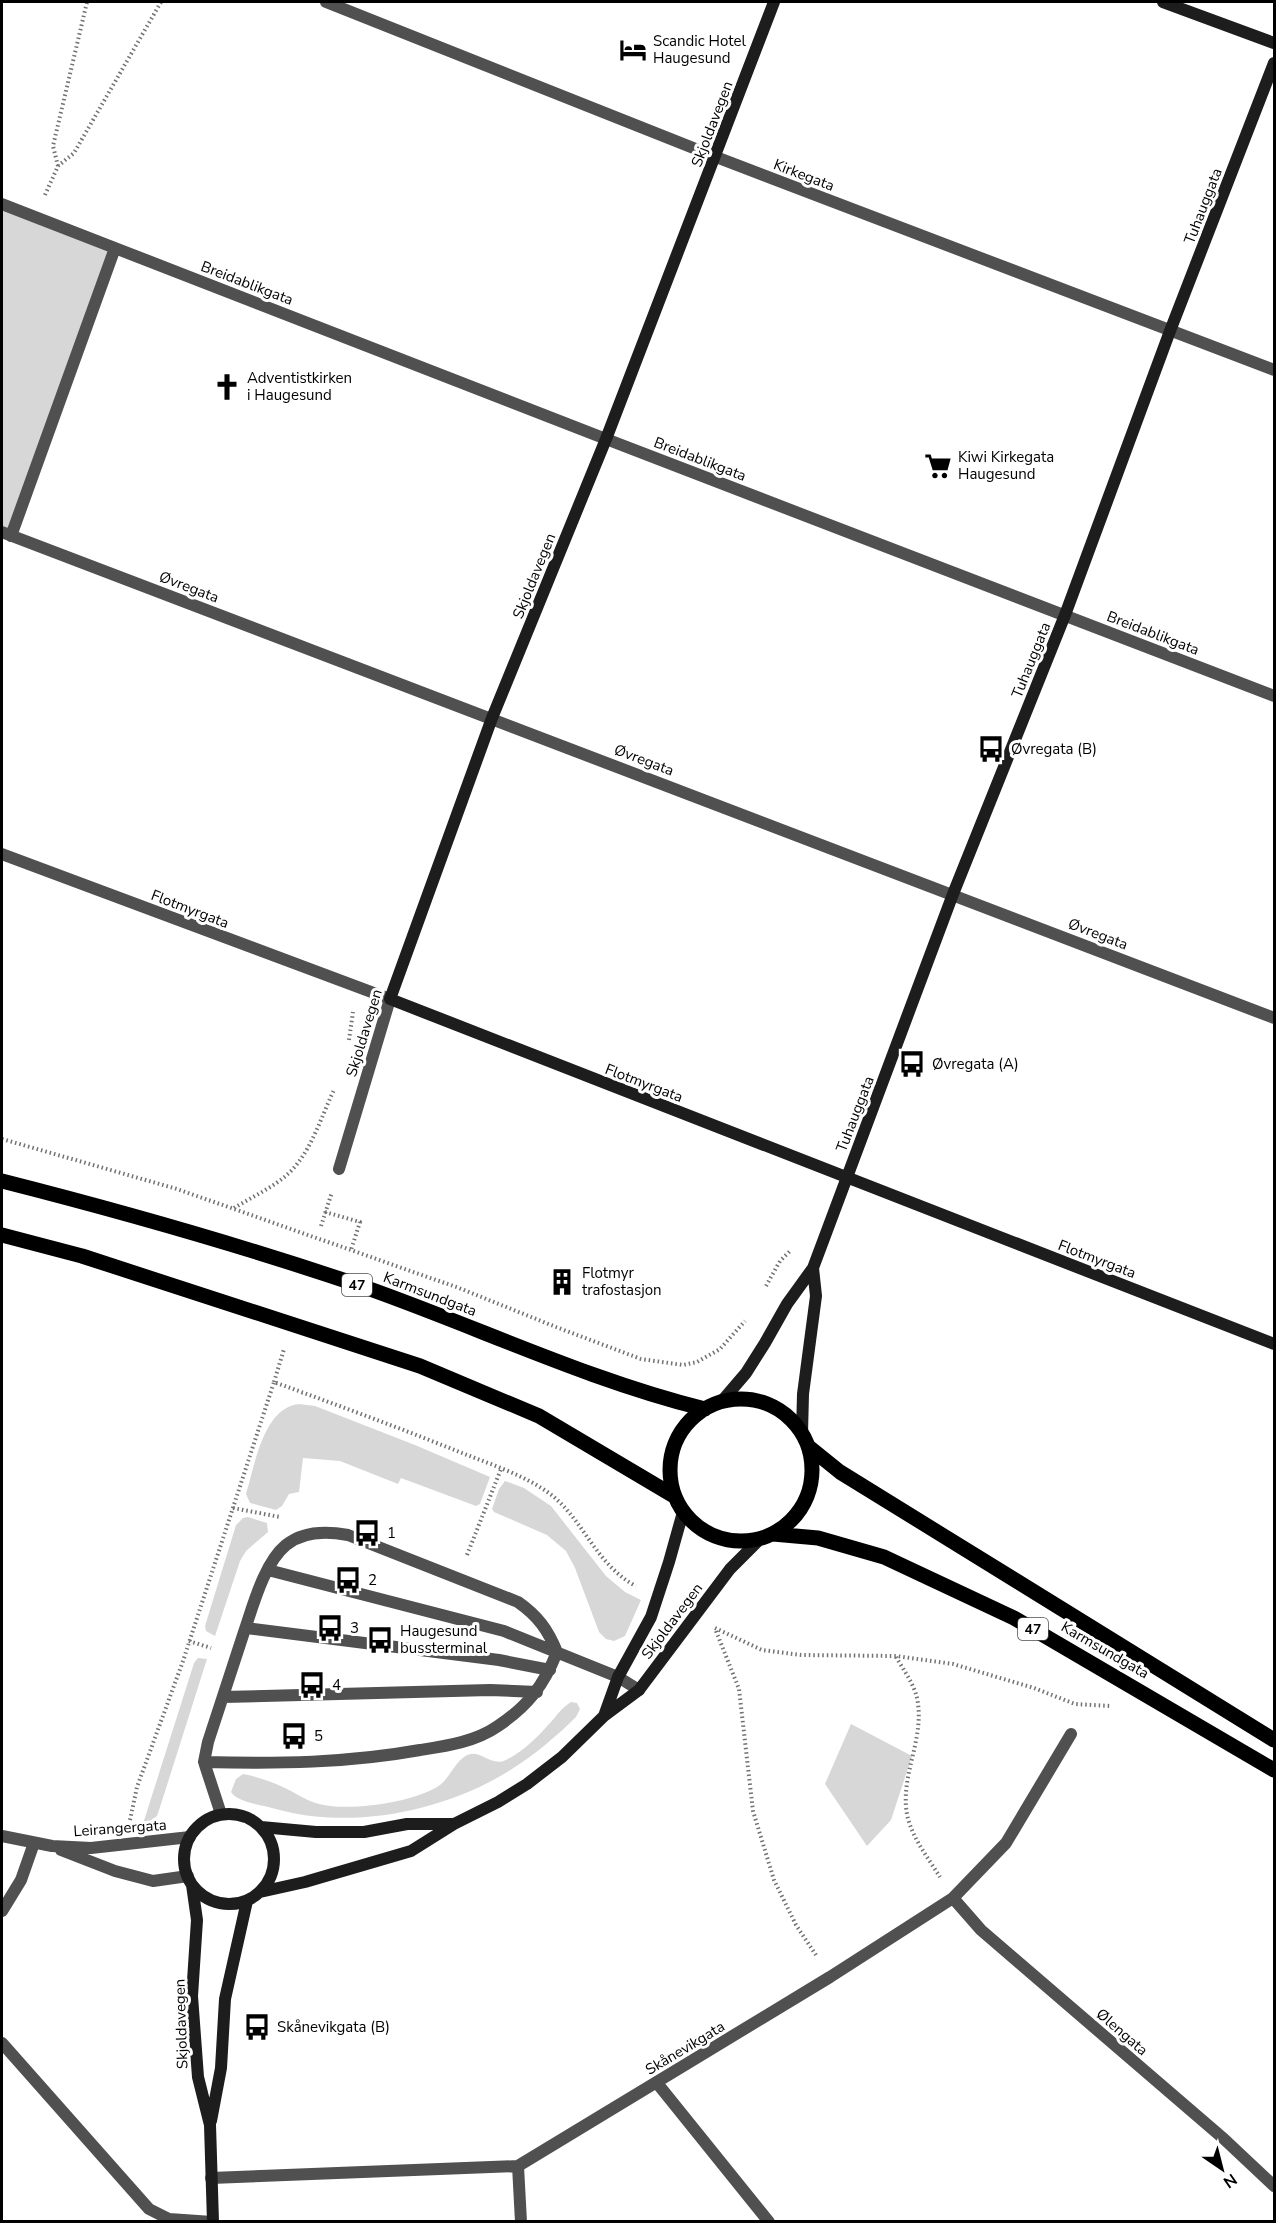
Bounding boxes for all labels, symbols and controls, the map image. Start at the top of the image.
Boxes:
place label: Scandic Hotel Haugesund [653,31,746,68]
hotel icon: Scandic Hotel Haugesund [618,35,648,65]
street label: Skjoldavegen [686,78,738,170]
street label: Kirkegata [771,154,837,196]
street label: Tuhauggata [1179,165,1227,247]
street label: Breidablikgata [198,256,296,310]
place label: Adventistkirken i Haugesund [247,368,352,405]
church icon: Adventistkirken i Haugesund [212,372,242,402]
street label: Breidablikgata [651,432,749,486]
place label: Kiwi Kirkegata Haugesund [958,447,1054,484]
supermarket icon: Kiwi Kirkegata Haugesund [923,451,953,481]
street label: Skjoldavegen [508,530,560,622]
street label: Øvregata [156,566,222,608]
street label: Breidablikgata [1104,606,1202,660]
street label: Tuhauggata [1007,619,1055,701]
bus stop icon: Øvregata (B) [976,734,1006,764]
street label: Øvregata [611,739,677,781]
place label: Øvregata (B) [1011,739,1097,759]
street label: Flotmyrgata [148,885,232,933]
street label: Øvregata [1065,913,1131,955]
street label: Skjoldavegen [341,987,387,1079]
bus stop icon: Øvregata (A) [897,1049,927,1079]
place label: Øvregata (A) [932,1054,1019,1074]
street label: Flotmyrgata [602,1059,686,1107]
street label: Tuhauggata [831,1073,879,1155]
street label: Flotmyrgata [1055,1235,1139,1283]
place label: Flotmyr trafostasjon [582,1263,662,1300]
street label: Karmsundgata [380,1267,480,1321]
building icon: Flotmyr trafostasjon [547,1267,577,1297]
road number: 47 [342,1274,372,1296]
bus stop icon: 1 [352,1518,382,1548]
place label: 1 [387,1523,396,1543]
bus stop icon: 2 [333,1565,363,1595]
place label: 2 [368,1570,377,1590]
street label: Skjoldavegen [637,1579,707,1663]
bus stop icon: 3 [315,1613,345,1643]
street label: Karmsundgata [1057,1617,1153,1683]
place label: 3 [350,1618,359,1638]
road number: 47 [1018,1618,1048,1640]
place label: Haugesund bussterminal [400,1621,488,1658]
bus stop icon: Haugesund bussterminal [365,1625,395,1655]
bus stop icon: 4 [297,1670,327,1700]
place label: 4 [332,1675,341,1695]
bus stop icon: 5 [279,1721,309,1751]
place label: 5 [314,1726,323,1746]
street label: Leirangergata [73,1815,167,1841]
street label: Skjoldavegen [169,1978,193,2070]
street label: Ølengata [1092,2004,1152,2060]
bus stop icon: Skånevikgata (B) [242,2012,272,2042]
street label: Skånevikgata [642,2016,728,2080]
place label: Skånevikgata (B) [277,2017,390,2037]
north arrow [1192,2139,1252,2199]
text: N [1219,2168,1241,2193]

